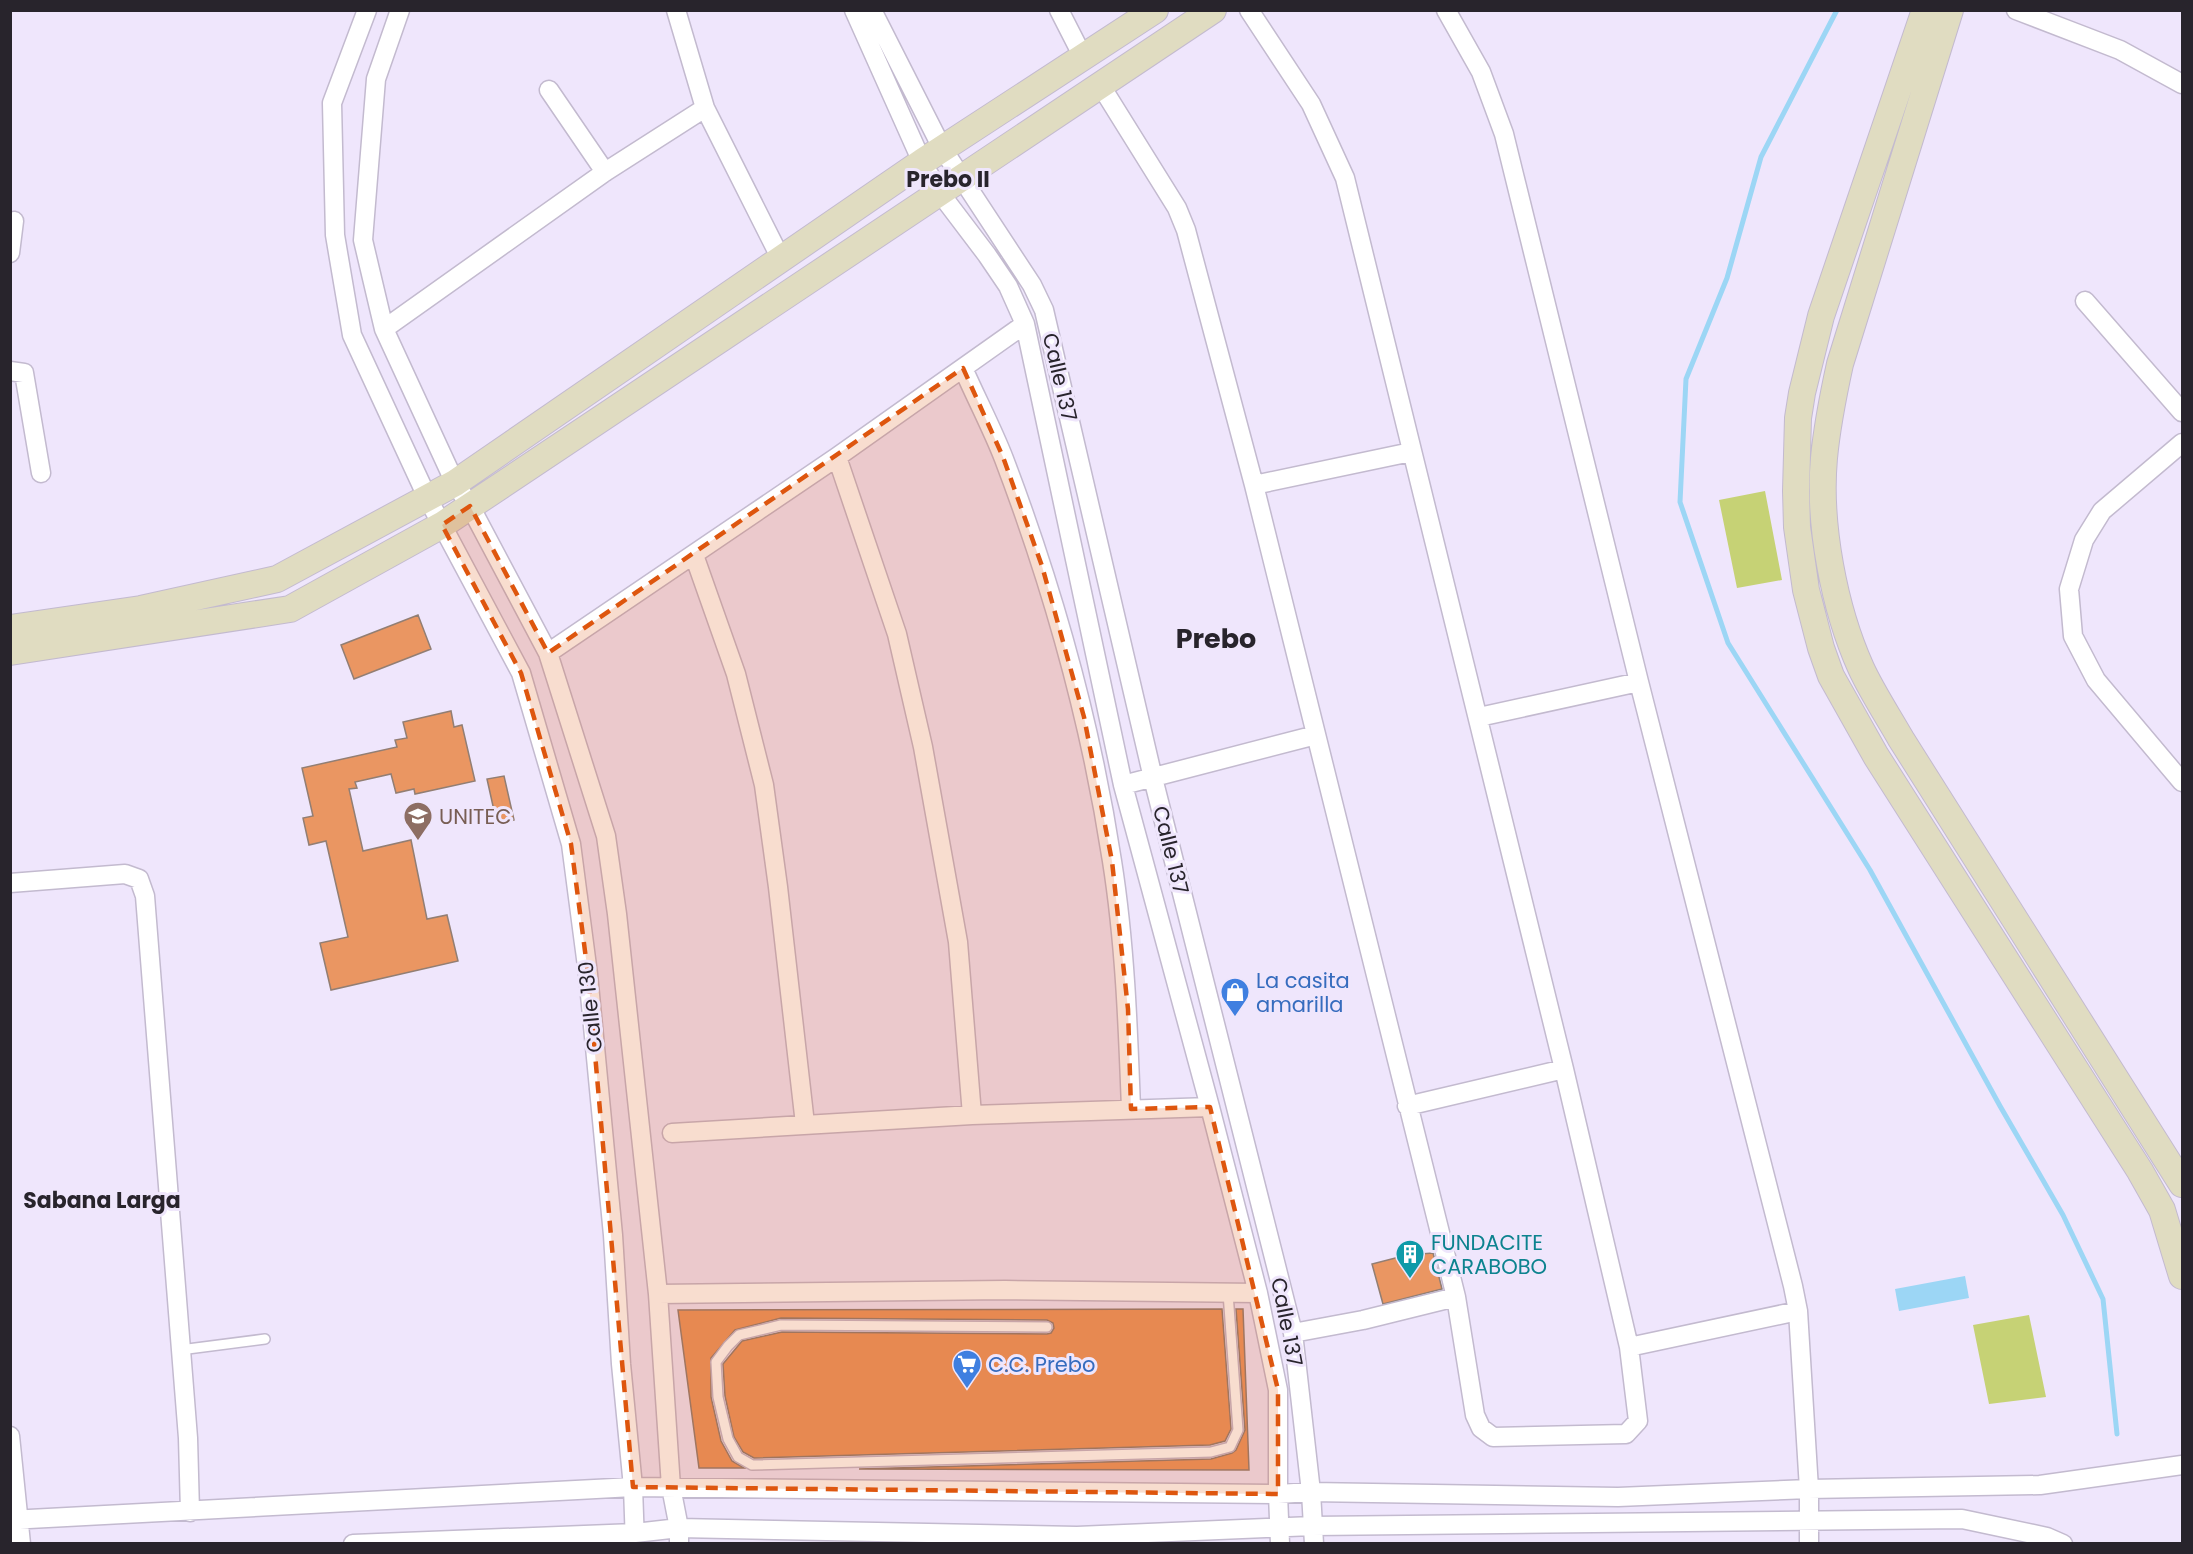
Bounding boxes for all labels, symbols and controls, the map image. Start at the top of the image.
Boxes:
district label: Prebo II [906,164,990,195]
street label: Calle 137 [1036,330,1084,424]
district label: Prebo [1176,620,1256,657]
school or university icon: UNITEC [402,800,434,842]
place label: UNITEC [439,802,511,831]
street label: Calle 137 [1146,803,1196,897]
street label: Calle 130 [571,960,609,1054]
place label: La casita amarilla [1256,966,1350,1019]
shop icon: La casita amarilla [1219,976,1251,1018]
district label: Sabana Larga [23,1185,181,1216]
place label: FUNDACITE CARABOBO [1431,1228,1547,1281]
building icon: FUNDACITE CARABOBO [1394,1238,1426,1280]
street label: Calle 137 [1264,1275,1310,1369]
supermarket icon: C.C. Prebo [951,1348,983,1390]
place label: C.C. Prebo [988,1350,1096,1379]

